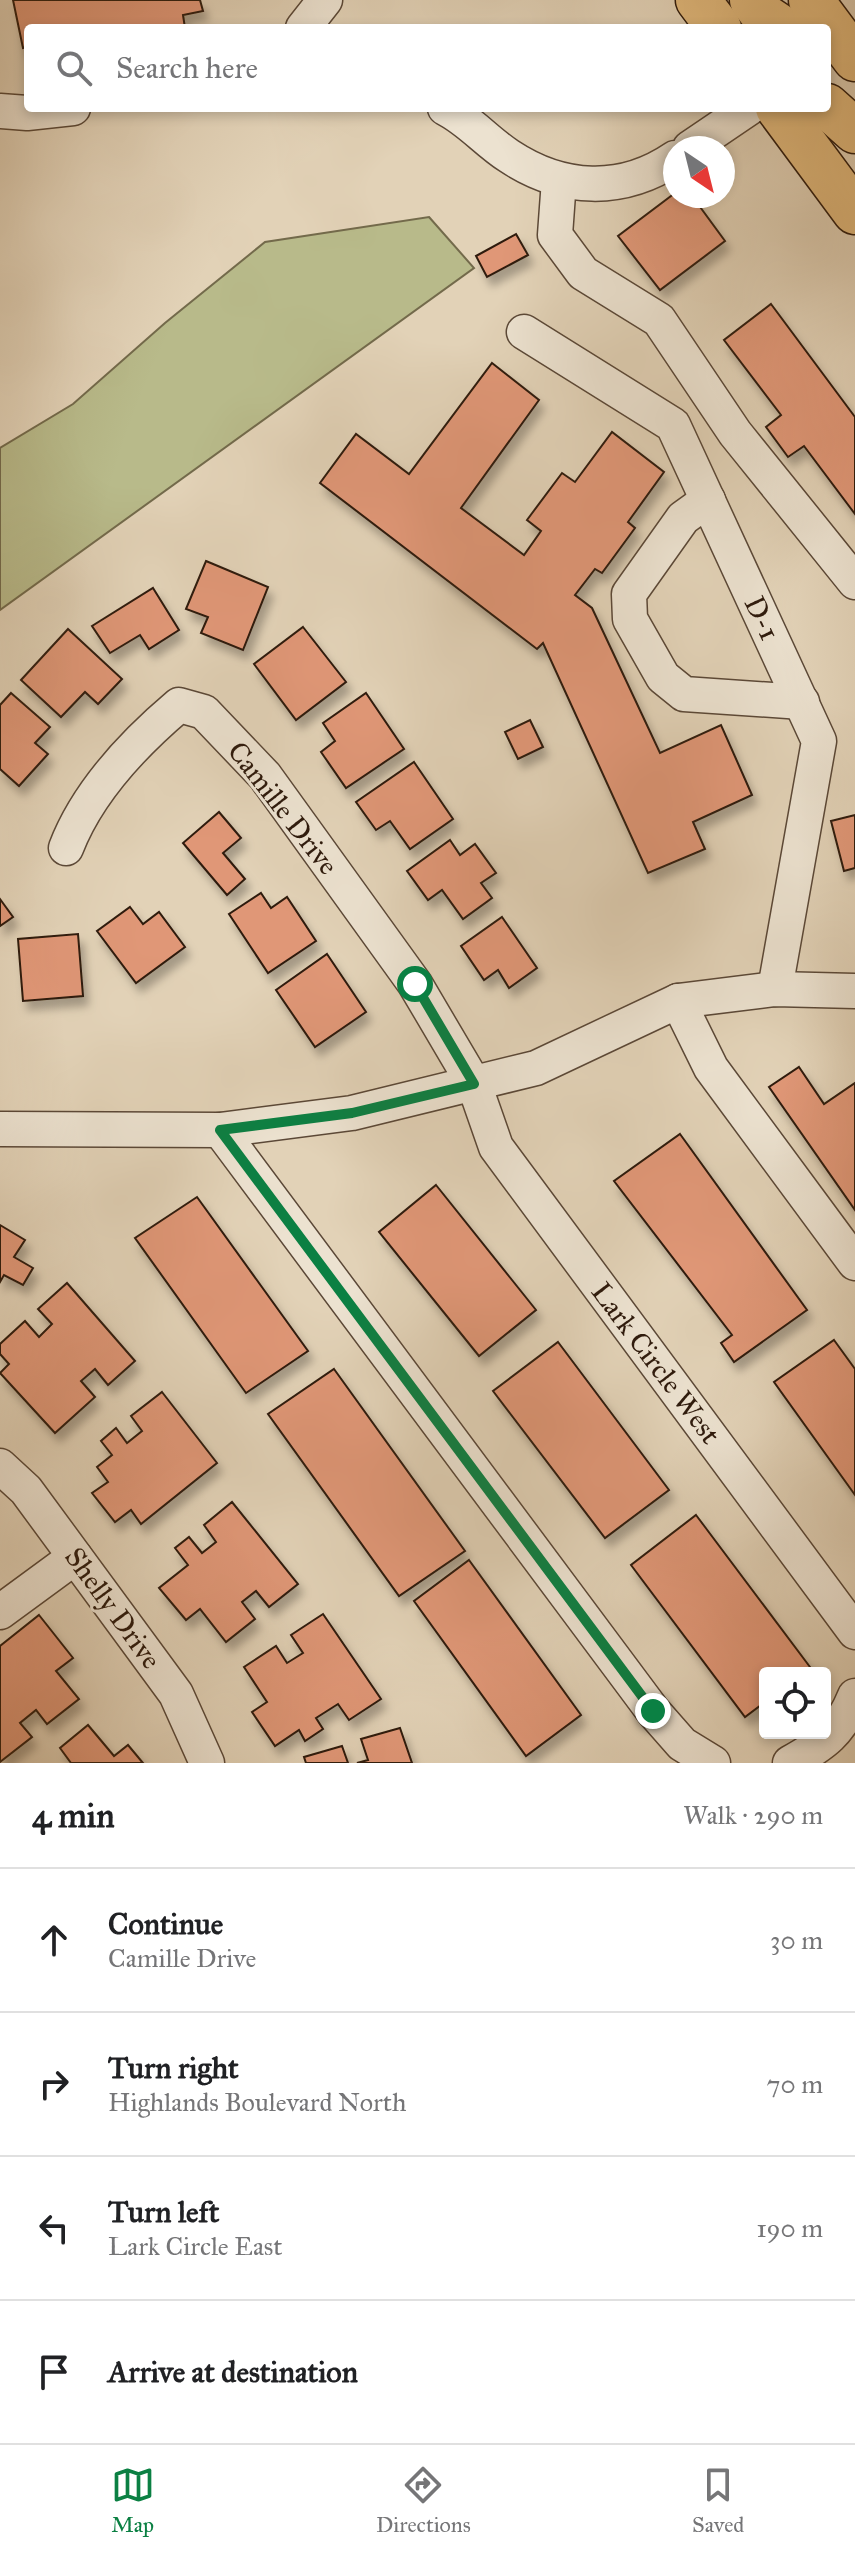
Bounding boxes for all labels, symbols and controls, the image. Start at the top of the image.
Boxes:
search box [24,24,831,112]
icon: search [52,46,96,90]
text: Search here [116,50,258,86]
north arrow [663,136,735,208]
street label: D-1 [737,590,787,646]
street label: Camille Drive [220,734,346,882]
route start [397,966,433,1002]
street label: Lark Circle West [584,1275,728,1451]
street label: Shelly Drive [57,1540,169,1676]
map controls [759,1667,831,1739]
button: locate [759,1667,831,1739]
route end [635,1693,671,1729]
text: 4 min [32,1795,115,1836]
text: Walk · 290 m [683,1799,823,1831]
text: Continue [108,1906,223,1942]
icon: ahead [32,1918,76,1962]
text: 30 m [770,1924,823,1956]
text: Camille Drive [108,1942,256,1974]
text: Turn right [108,2050,239,2086]
icon: right [32,2062,76,2106]
text: 70 m [767,2068,823,2100]
text: Highlands Boulevard North [108,2086,406,2118]
text: Turn left [108,2194,219,2230]
icon: left [32,2206,76,2250]
text: 190 m [756,2212,823,2244]
text: Lark Circle East [108,2230,283,2262]
icon: arrive [32,2350,76,2394]
text: Arrive at destination [108,2354,358,2390]
tab: Map [111,2463,155,2538]
tab: Directions [376,2463,471,2538]
tab: Saved [692,2463,744,2538]

